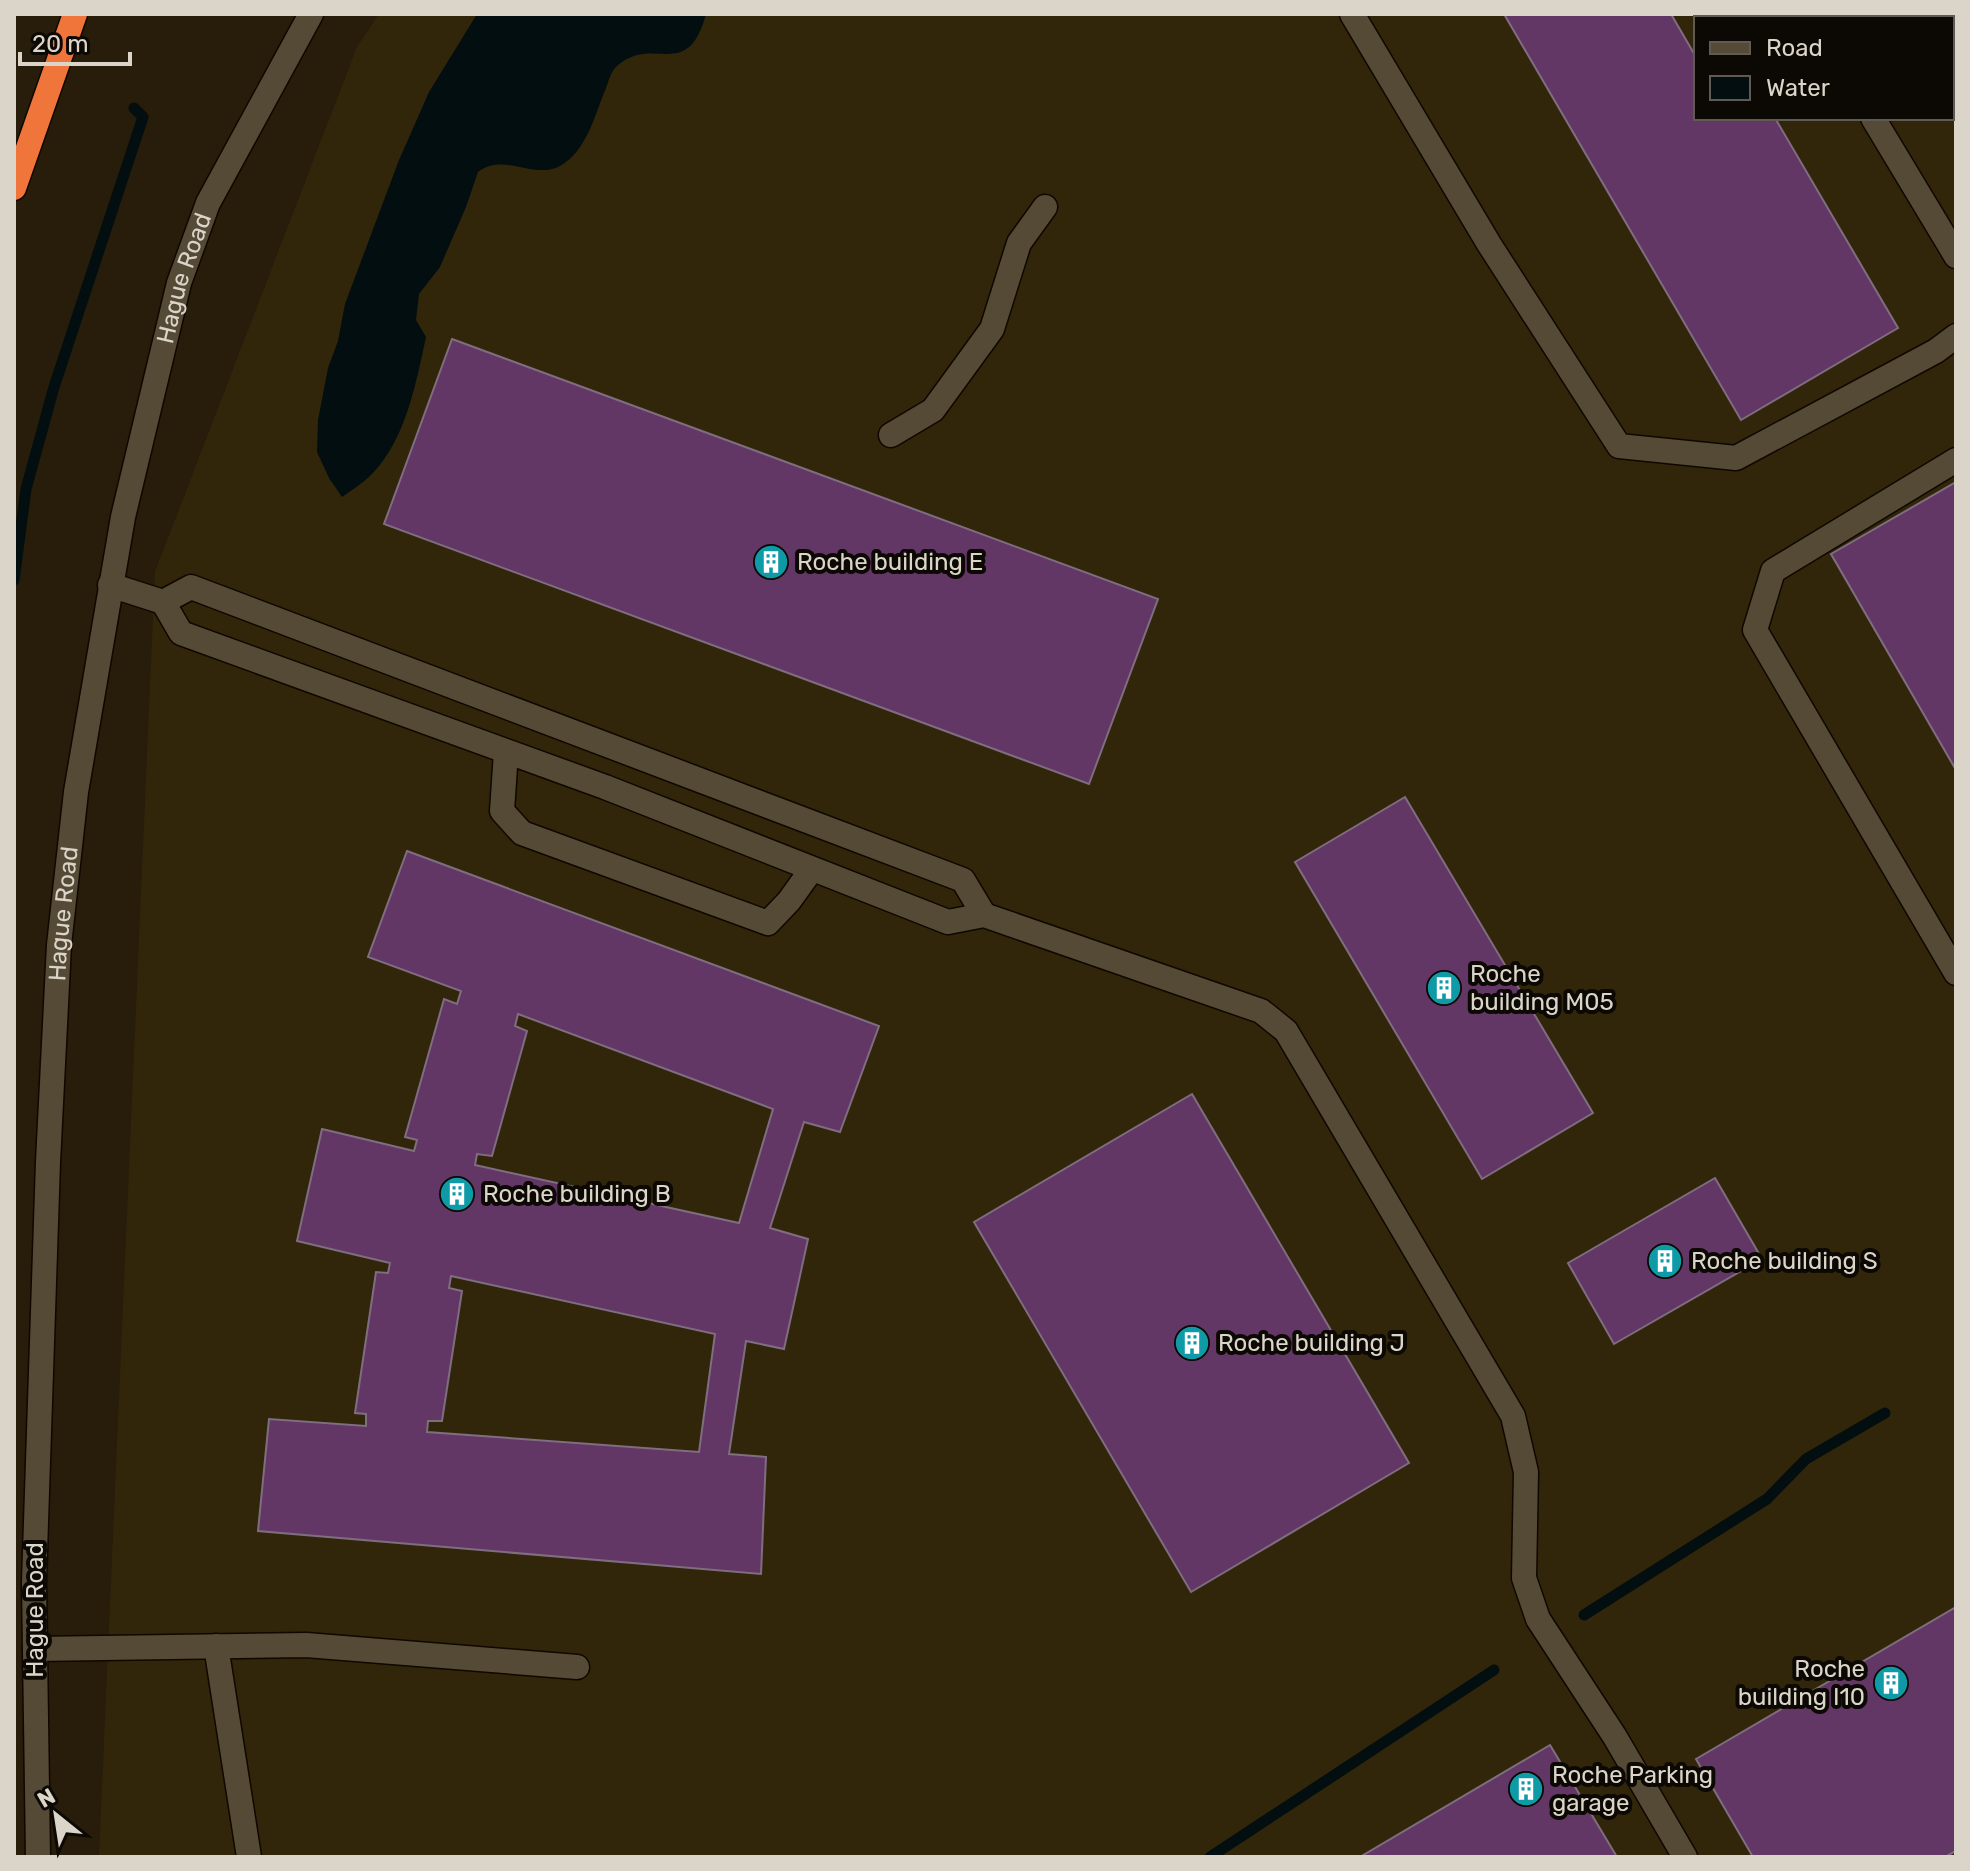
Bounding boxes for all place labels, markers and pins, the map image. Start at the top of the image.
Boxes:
building icon: Roche building E [752,543,790,581]
place label: Roche building E [797,548,983,576]
place label: Roche building M05 [1470,960,1614,1016]
building icon: Roche building M05 [1425,969,1463,1007]
building icon: Roche building B [438,1175,476,1213]
place label: Roche building B [483,1180,671,1208]
building icon: Roche building S [1646,1242,1684,1280]
place label: Roche building S [1691,1247,1878,1275]
building icon: Roche building J [1173,1324,1211,1362]
place label: Roche building J [1218,1329,1405,1357]
place label: Roche building I10 [1738,1655,1865,1711]
building icon: Roche building I10 [1872,1664,1910,1702]
place label: Roche Parking garage [1552,1761,1713,1817]
building icon: Roche Parking garage [1507,1770,1545,1808]

